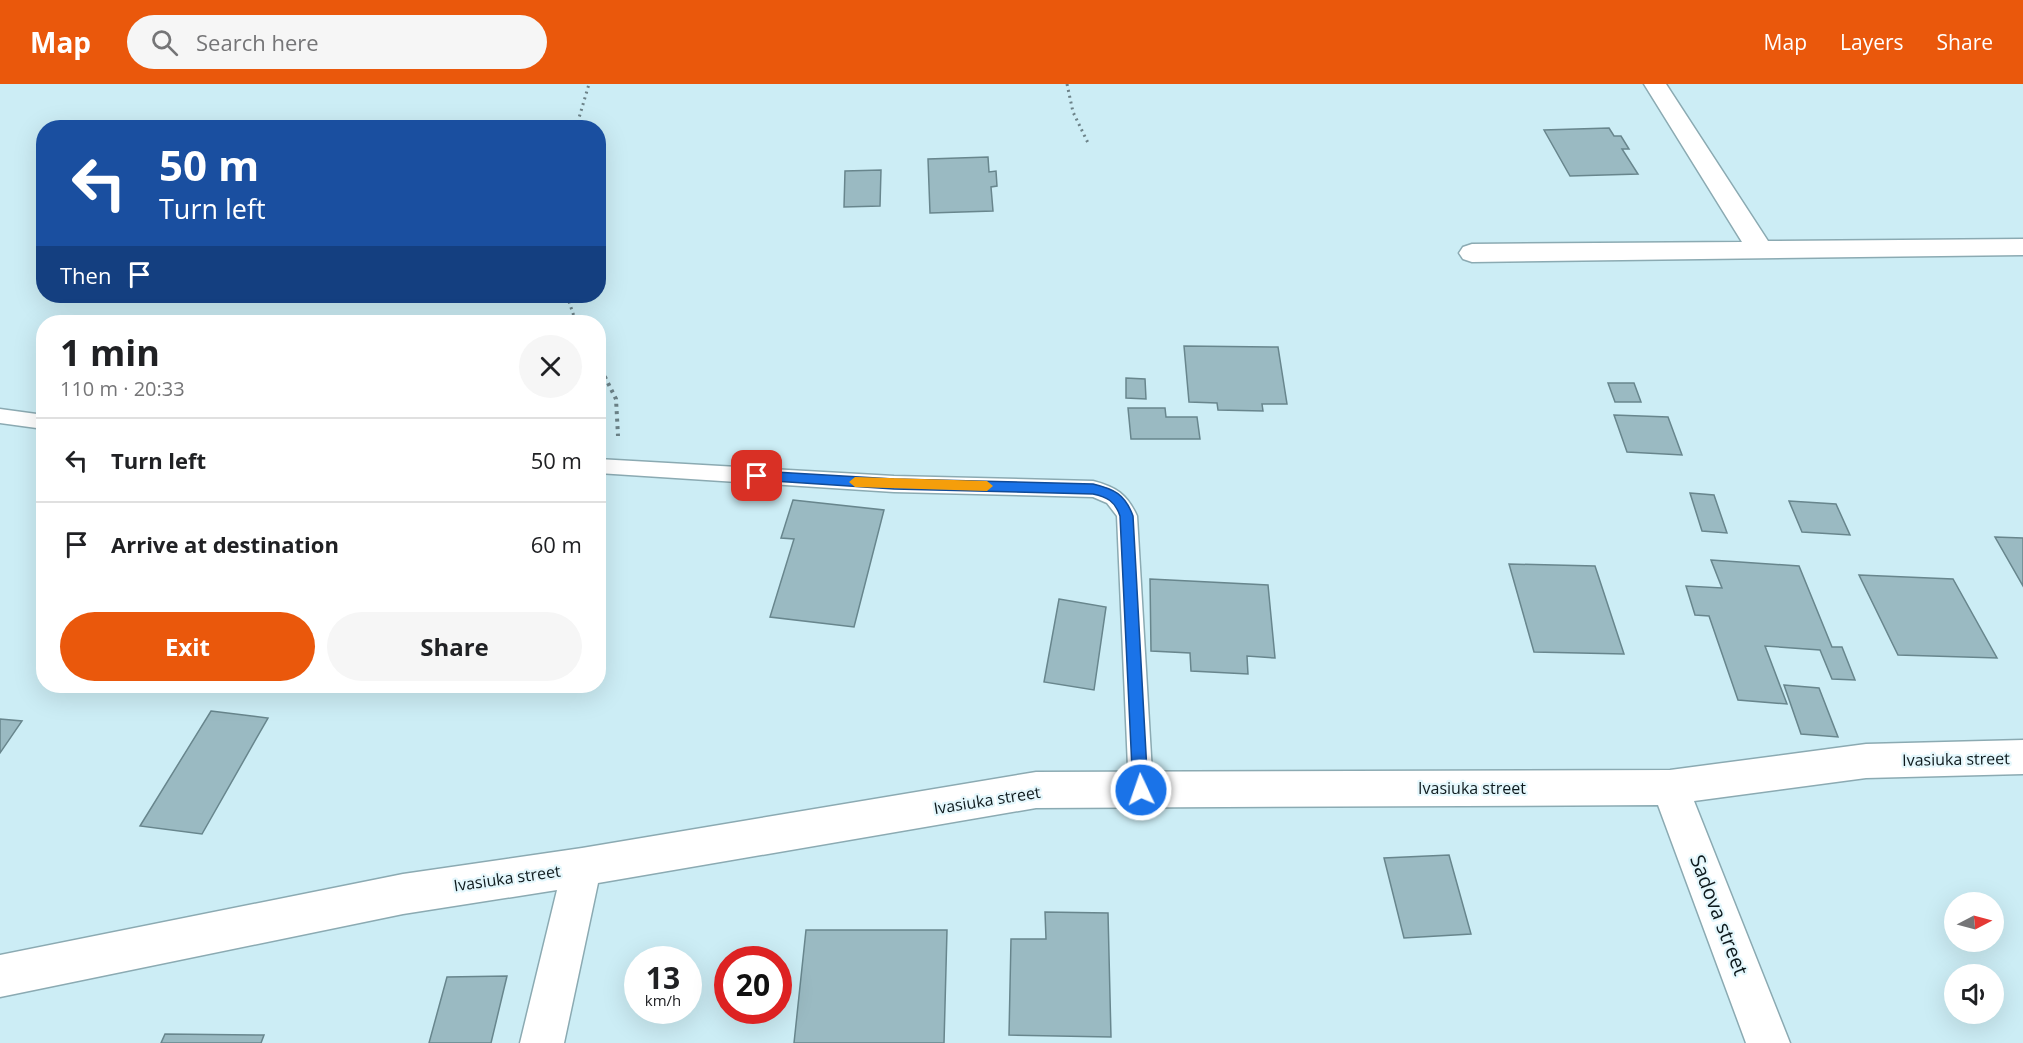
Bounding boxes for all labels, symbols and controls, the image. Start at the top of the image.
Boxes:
search box [127,15,547,69]
text: Map [30,23,91,61]
icon: search [148,26,181,59]
text: Search here [196,27,319,57]
text: Map [1764,28,1807,56]
text: Layers [1840,28,1904,56]
text: Share [1937,28,1993,56]
text: 50 m [159,136,259,193]
icon: left [60,144,138,222]
text: Turn left [159,190,266,227]
icon: arrive [123,258,156,291]
text: Then [60,260,111,290]
text: 1 min [60,328,160,377]
button: close [519,335,582,398]
text: 110 m · 20:33 [60,375,185,402]
icon: left [60,444,93,477]
text: Turn left [111,445,206,475]
text: 50 m [531,445,582,475]
pin [731,450,782,501]
icon: arrive [740,459,773,492]
icon: arrive [60,528,93,561]
text: Arrive at destination [111,529,339,559]
text: 60 m [531,529,582,559]
button: Exit [60,612,315,681]
button: Share [327,612,582,681]
street label: Ivasiuka street [1902,747,2010,771]
position arrow [1109,758,1173,822]
street label: Ivasiuka street [1418,777,1526,799]
street label: Ivasiuka street [932,781,1042,819]
street label: Sadova street [1684,851,1755,979]
street label: Ivasiuka street [452,860,562,896]
north arrow [1944,892,2004,952]
map controls [1944,892,2004,1024]
speed limit sign: 20 [714,946,792,1024]
text: 13 [646,957,680,998]
button: sound [1944,964,2004,1024]
text: km/h [645,990,681,1010]

